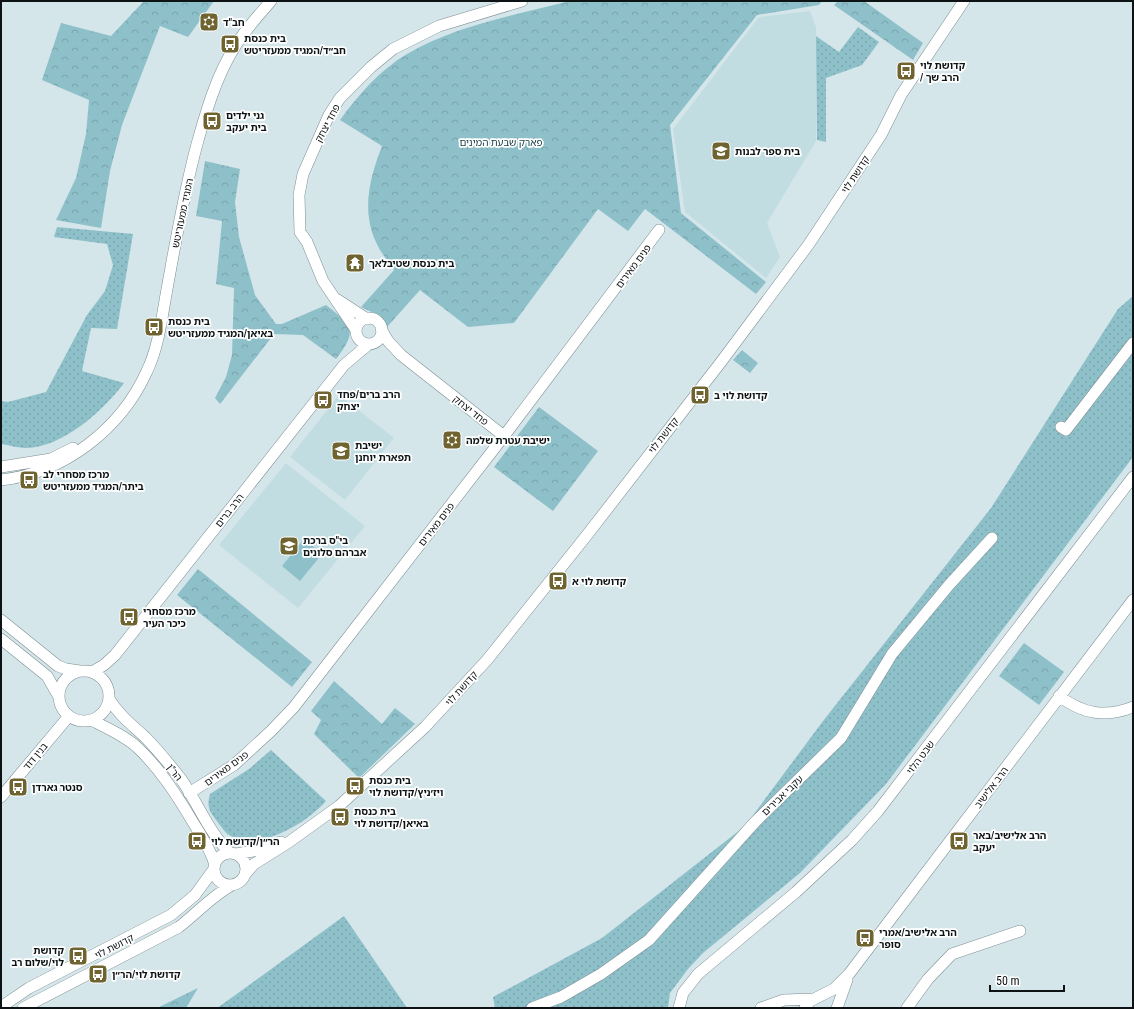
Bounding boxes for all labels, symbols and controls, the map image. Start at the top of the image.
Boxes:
synagogue icon: חב"ד [198,11,220,33]
place label: חב"ד [223,17,245,28]
bus stop icon: בית כנסת חב״ד/המגיד ממעזריטש [219,33,241,55]
place label: בית כנסת חב״ד/המגיד ממעזריטש [244,33,346,56]
bus stop icon: קדושת לוי / הרב שך [895,60,917,82]
place label: קדושת לוי / הרב שך [920,60,966,83]
street label: פחד יצחק [313,102,342,144]
bus stop icon: גני ילדים בית יעקב [201,110,223,132]
place label: גני ילדים בית יעקב [226,110,267,133]
park label: פארק שבעת המינים [460,137,542,148]
school or university icon: בית ספר לבנות [710,140,732,162]
place label: בית ספר לבנות [735,146,800,157]
street label: קדושת לוי [839,154,872,195]
street label: המגיד ממעזריטש [170,177,195,249]
street label: פנים מאירים [613,242,653,290]
temple icon: בית כנסת שטיבלאך [344,252,366,274]
place label: בית כנסת שטיבלאך [369,258,454,269]
bus stop icon: בית כנסת באיאן/המגיד ממעזריטש [143,316,165,338]
place label: בית כנסת באיאן/המגיד ממעזריטש [168,316,273,339]
bus stop icon: קדושת לוי ב [689,384,711,406]
bus stop icon: הרב ברים/פחד יצחק [312,389,334,411]
place label: הרב ברים/פחד יצחק [337,389,400,412]
place label: קדושת לוי ב [714,390,768,401]
street label: פחד יצחק [451,393,491,428]
street label: קדושת לוי [646,415,681,455]
synagogue icon: ישיבת עטרת שלמה [441,429,463,451]
place label: ישיבת עטרת שלמה [466,435,550,446]
school or university icon: ישיבת תפארת יוחנן [330,440,352,462]
place label: ישיבת תפארת יוחנן [355,440,411,463]
bus stop icon: מרכז מסחרי לב ביתר/המגיד ממעזריטש [18,469,40,491]
place label: מרכז מסחרי לב ביתר/המגיד ממעזריטש [43,469,144,492]
street label: הרב ברים [213,491,246,529]
street label: פנים מאירים [416,501,457,548]
school or university icon: בי"ס ברכת אברהם סלונים [278,535,300,557]
place label: בי"ס ברכת אברהם סלונים [303,535,367,558]
bus stop icon: קדושת לוי א [547,570,569,592]
place label: קדושת לוי א [572,576,627,587]
bus stop icon: מרכז מסחרי כיכר העיר [118,606,140,628]
place label: מרכז מסחרי כיכר העיר [143,606,196,629]
street label: קדושת לוי [443,669,480,708]
street label: שבט הלוי [904,738,936,776]
street label: בנין דוד [21,740,50,772]
street label: פנים מאירים [202,749,250,788]
street label: הר"ן [165,762,184,783]
street label: הרב אלישיב [972,764,1010,810]
street label: עקבי אבירים [760,773,805,818]
bus stop icon: בית כנסת ויז׳ניץ/קדושת לוי [344,775,366,797]
place label: בית כנסת ויז׳ניץ/קדושת לוי [369,775,443,798]
bus stop icon: סנטר גארדן [7,776,29,798]
place label: סנטר גארדן [32,782,83,793]
bus stop icon: בית כנסת באיאן/קדושת לוי [329,806,351,828]
place label: בית כנסת באיאן/קדושת לוי [354,806,429,829]
bus stop icon: הר״ן/קדושת לוי [186,830,208,852]
bus stop icon: הרב אלישיב/באר יעקב [948,830,970,852]
place label: הרב אלישיב/באר יעקב [973,830,1046,853]
place label: הר״ן/קדושת לוי [211,836,280,847]
bus stop icon: הרב אלישיב/אמרי סופר [854,927,876,949]
place label: הרב אלישיב/אמרי סופר [879,927,957,950]
street label: קדושת לוי [93,932,136,961]
place label: קדושת לוי/שלום רב [11,945,64,968]
bus stop icon: קדושת לוי/שלום רב [67,945,89,967]
bus stop icon: קדושת לוי/הר״ן [87,963,109,985]
scale bar [990,967,1064,993]
place label: קדושת לוי/הר״ן [112,969,181,980]
text: 50 m [996,974,1020,988]

